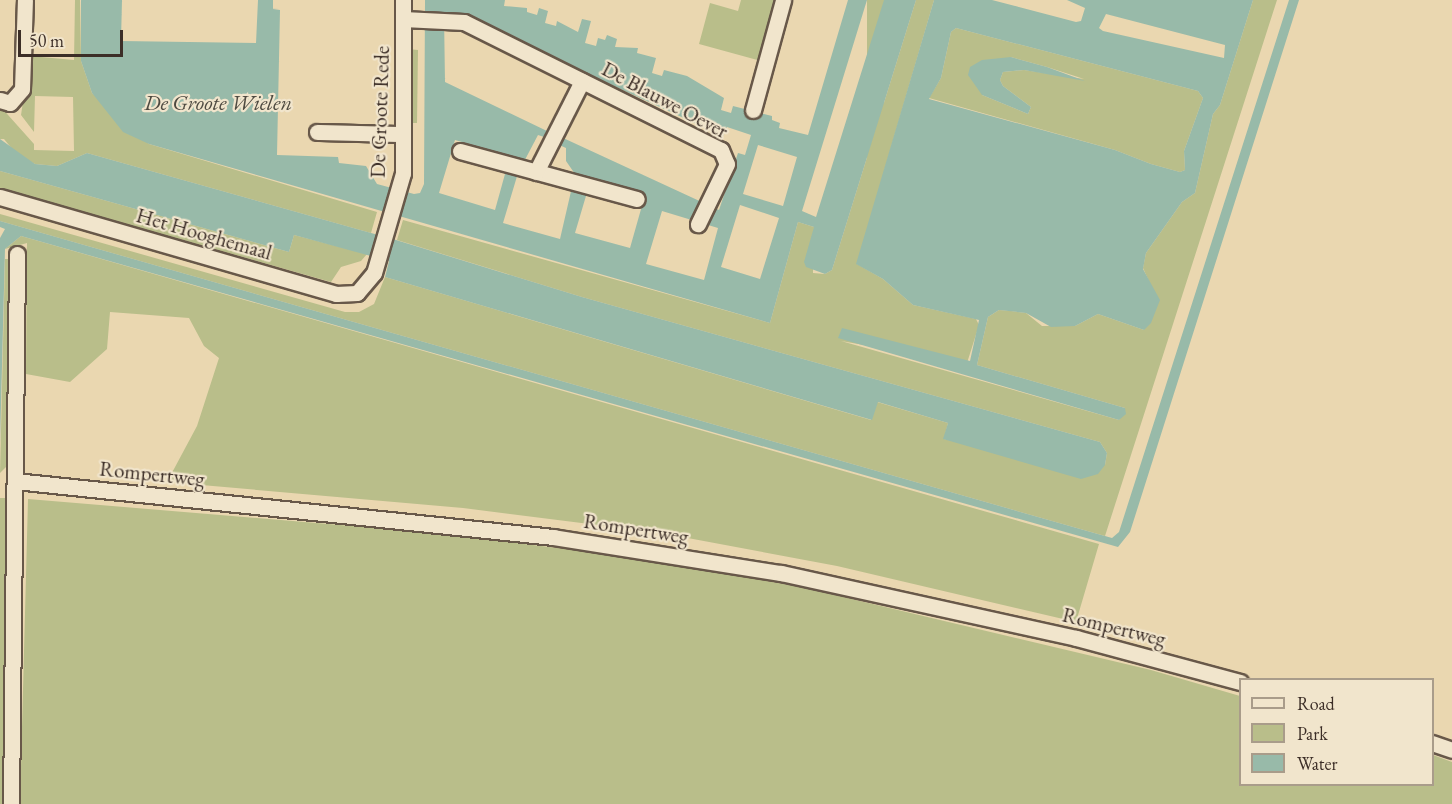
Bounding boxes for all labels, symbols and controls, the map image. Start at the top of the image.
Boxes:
scale bar [21,18,126,56]
text: 50 m [29,29,64,52]
street label: De Groote Rede [365,46,395,178]
street label: De Blauwe Oever [598,56,732,144]
water label: De Groote Wielen [144,90,292,116]
street label: Het Hooghemaal [133,203,275,265]
street label: Rompertweg [98,456,206,492]
street label: Rompertweg [582,508,690,550]
street label: Rompertweg [1060,602,1168,652]
legend [1239,678,1434,786]
text: Road [1297,692,1335,715]
text: Park [1297,722,1328,745]
text: Water [1297,752,1338,775]

